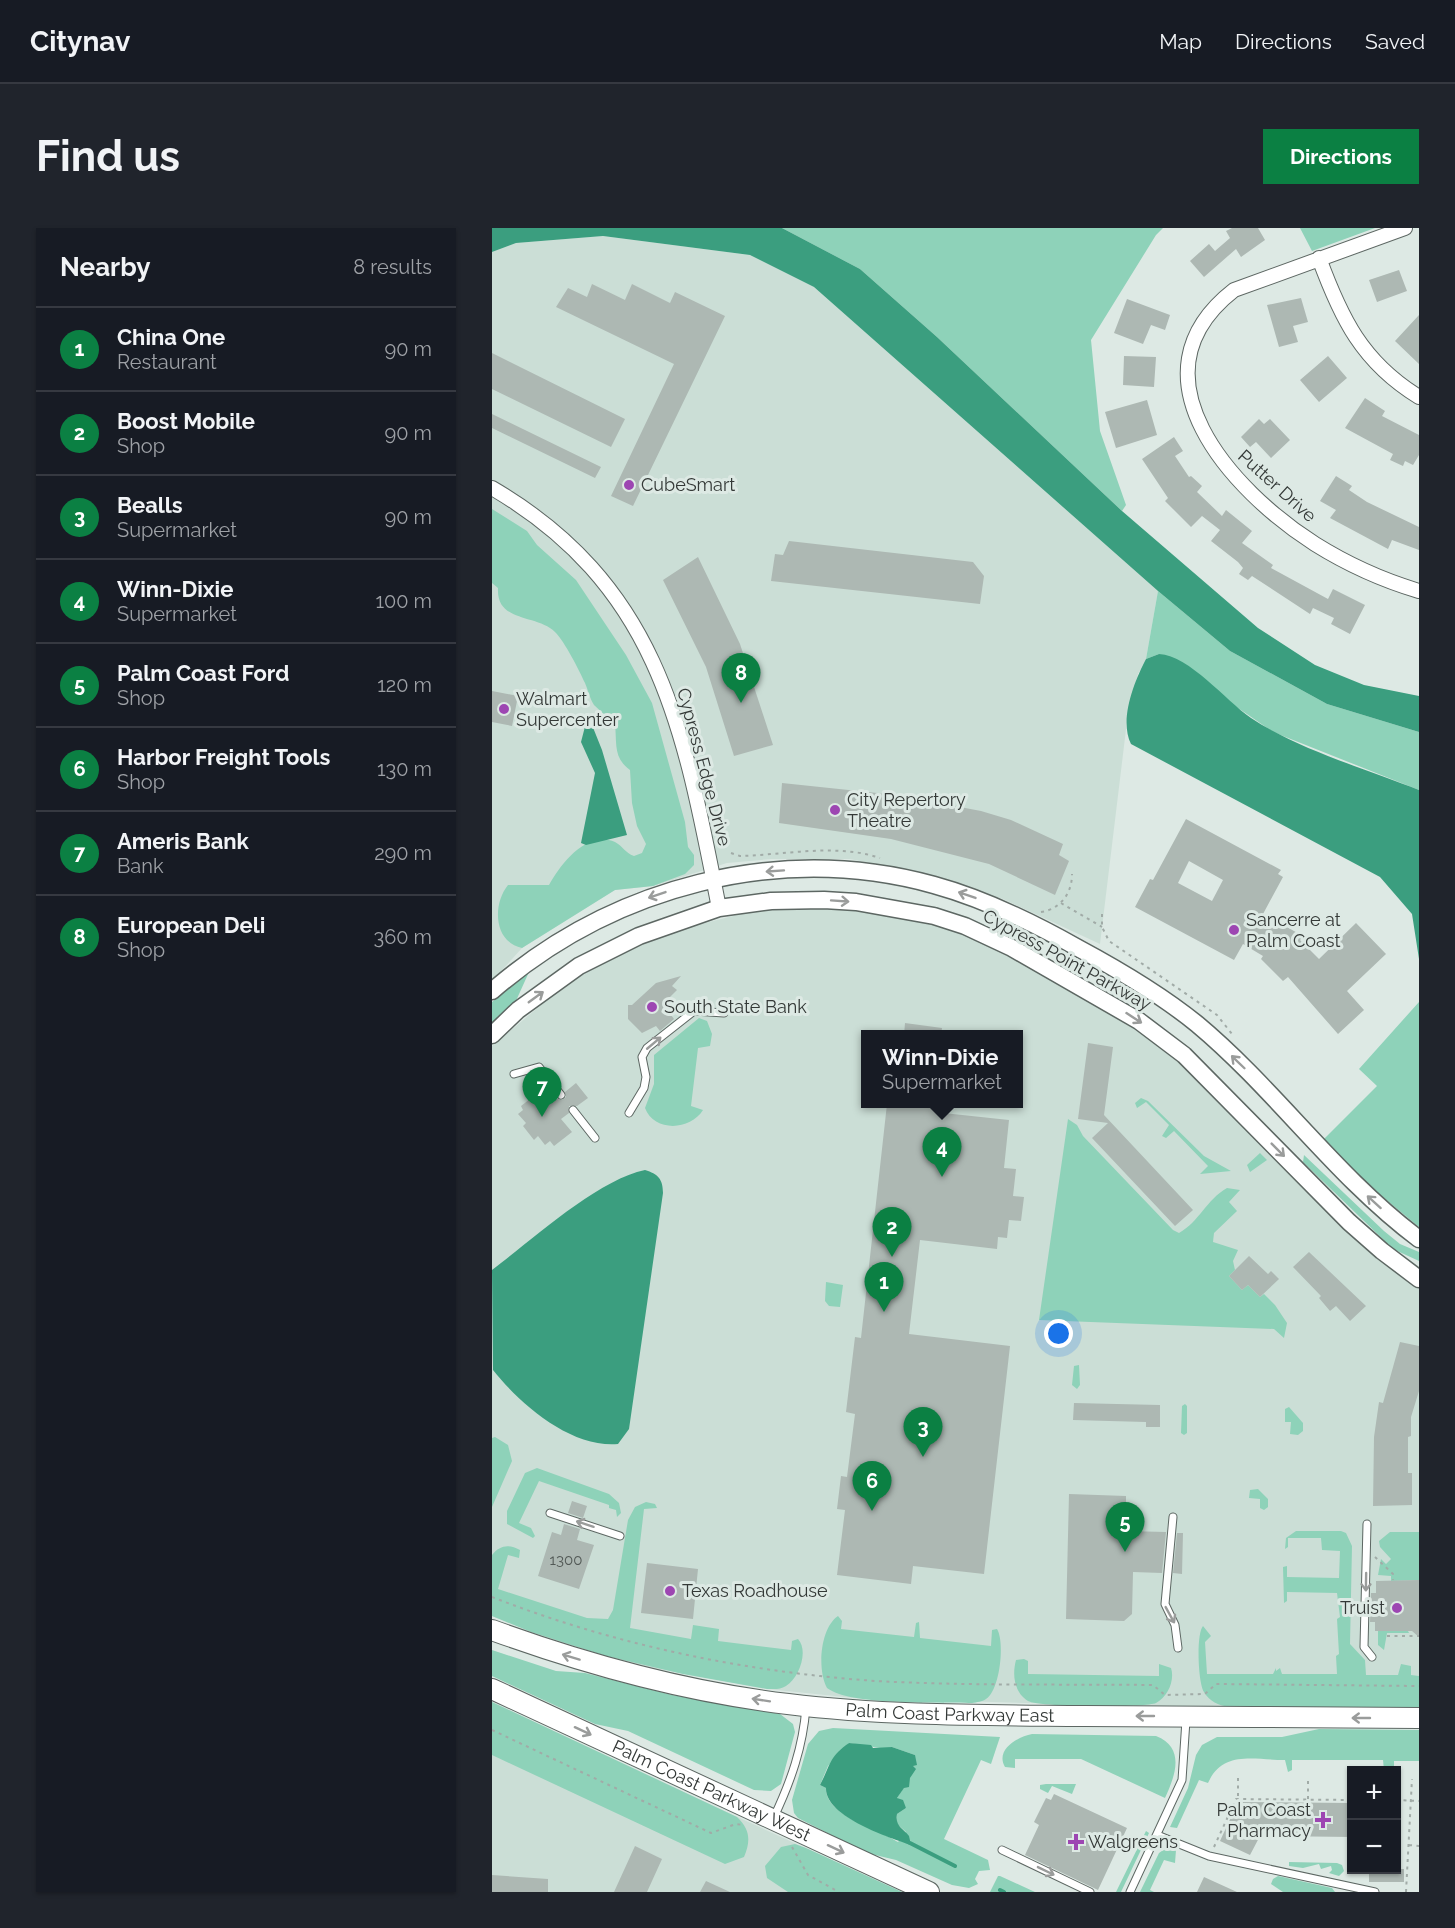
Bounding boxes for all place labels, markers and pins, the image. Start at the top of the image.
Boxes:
place label: CubeSmart [641,474,735,495]
marker: CubeSmart [622,478,636,492]
pin: 8 [722,654,760,703]
place label: Walmart Supercenter [516,688,620,730]
marker: Walmart Supercenter [497,702,511,716]
place label: City Repertory Theatre [847,789,966,831]
marker: City Repertory Theatre [828,803,842,817]
place label: Sancerre at Palm Coast [1246,909,1341,951]
marker: Sancerre at Palm Coast [1227,923,1241,937]
place label: South State Bank [664,996,807,1017]
marker: South State Bank [645,1000,659,1014]
pin: 7 [523,1068,562,1117]
pin: 4 [922,1128,962,1177]
pin: 2 [872,1208,912,1257]
pin: 1 [864,1262,904,1312]
pin: 3 [904,1408,942,1457]
pin: 6 [852,1462,892,1511]
pin: 5 [1106,1502,1144,1552]
place label: Texas Roadhouse [682,1580,828,1601]
marker: Texas Roadhouse [663,1584,677,1598]
place label: Truist [1340,1597,1385,1618]
marker: Truist [1390,1601,1404,1615]
place label: Palm Coast Pharmacy [1216,1799,1311,1841]
marker: Palm Coast Pharmacy [1316,1813,1330,1827]
place label: Walgreens [1088,1831,1178,1852]
marker: Walgreens [1069,1835,1083,1849]

